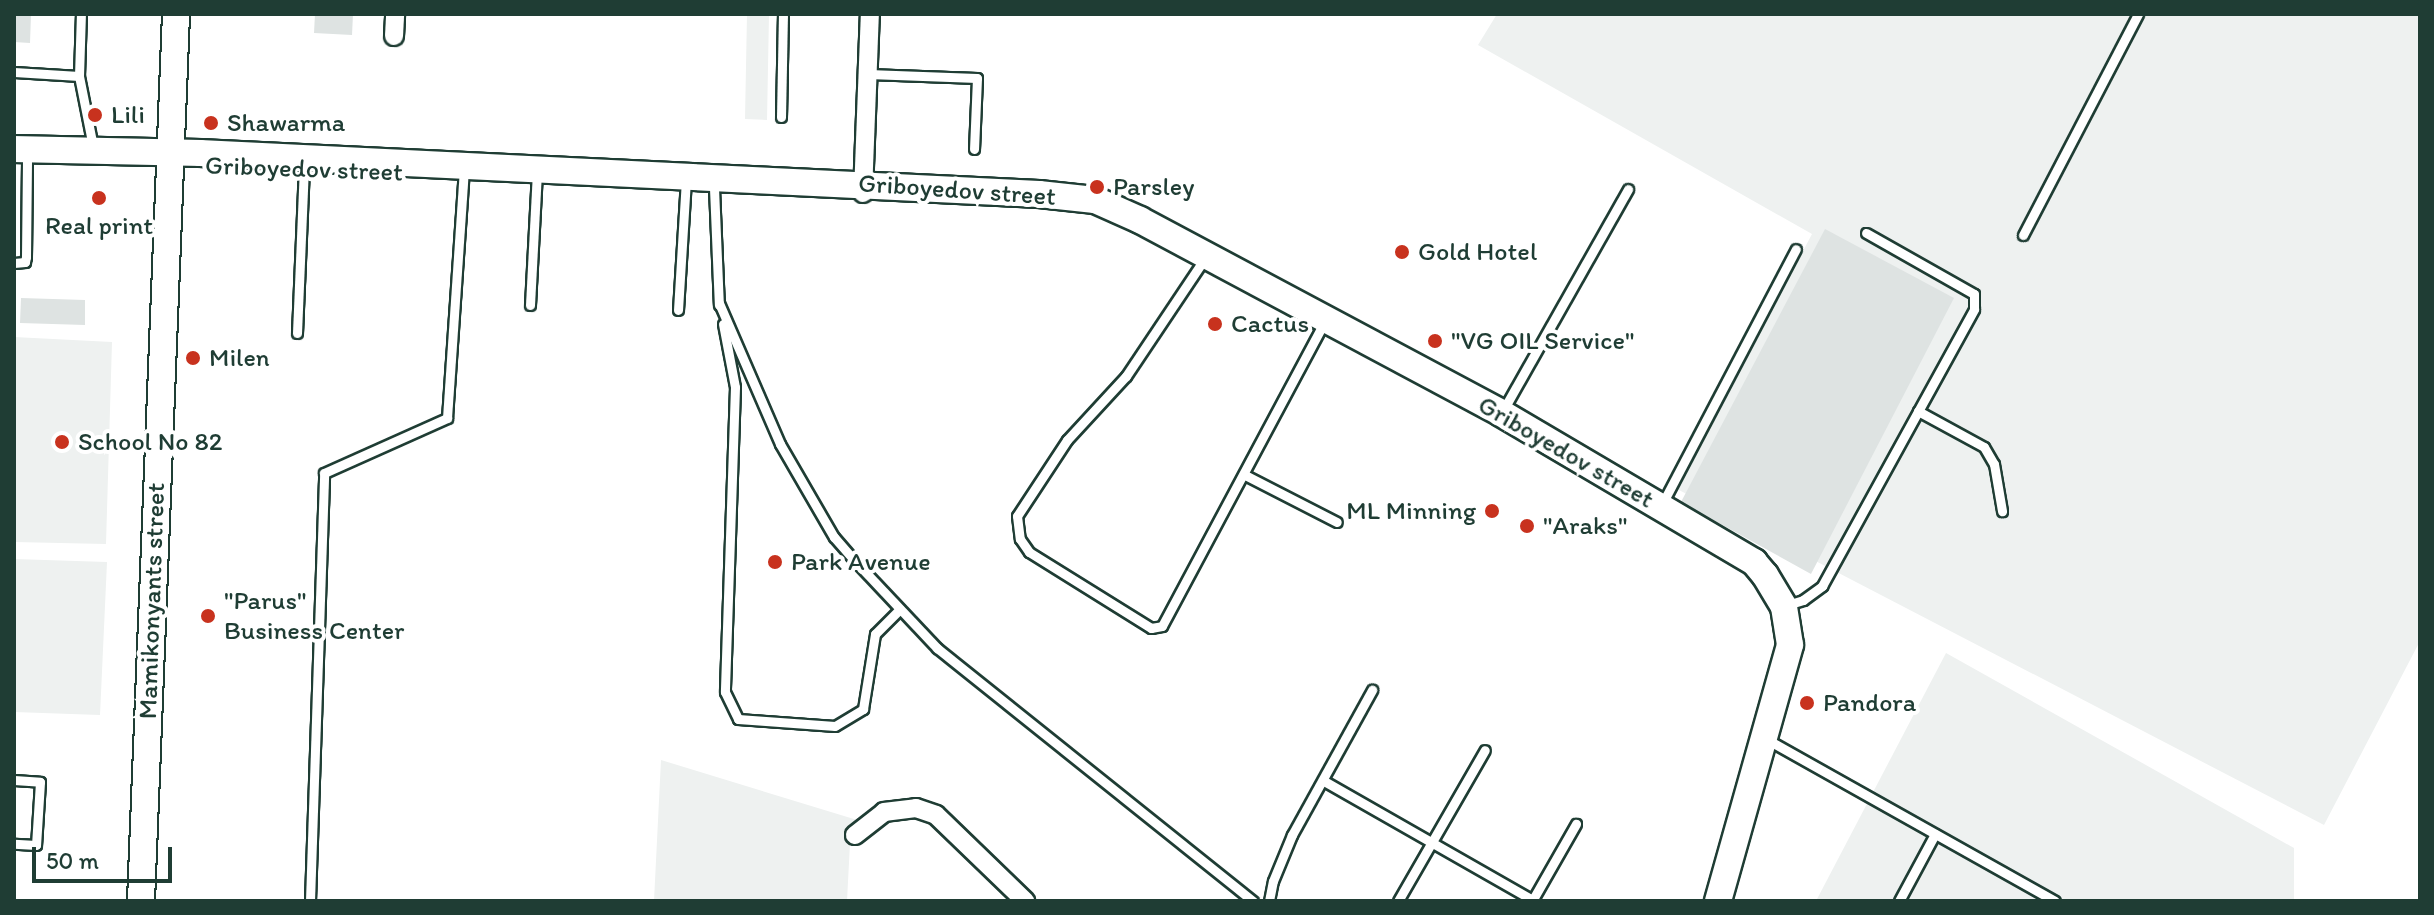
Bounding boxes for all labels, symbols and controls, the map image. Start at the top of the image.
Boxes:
place label: Lili [111,99,145,131]
marker: Lili [86,106,104,124]
place label: Shawarma [227,107,345,139]
marker: Shawarma [202,114,220,132]
street label: Griboyedov street [204,150,404,188]
street label: Griboyedov street [857,168,1057,212]
place label: Parsley [1113,171,1194,203]
marker: Parsley [1088,178,1106,196]
marker: Real print [90,189,108,207]
place label: Real print [45,210,153,242]
place label: Gold Hotel [1418,236,1537,268]
marker: Gold Hotel [1393,243,1411,261]
place label: Cactus [1231,308,1309,340]
marker: Cactus [1206,315,1224,333]
place label: "VG OIL Service" [1451,325,1634,357]
marker: "VG OIL Service" [1426,332,1444,350]
place label: Milen [209,342,270,374]
marker: Milen [184,349,202,367]
street label: Griboyedov street [1472,389,1660,515]
place label: School No 82 [78,426,222,458]
marker: School No 82 [53,433,71,451]
street label: Mamikonyants street [132,482,172,720]
place label: ML Minning [1346,495,1476,527]
marker: ML Minning [1483,502,1501,520]
place label: "Araks" [1543,510,1627,542]
marker: "Araks" [1518,517,1536,535]
place label: Park Avenue [791,546,929,578]
marker: Park Avenue [766,553,784,571]
place label: "Parus" Business Center [224,585,405,646]
marker: "Parus" Business Center [199,607,217,625]
place label: Pandora [1823,687,1916,719]
marker: Pandora [1798,694,1816,712]
scale bar [36,831,176,881]
text: 50 m [46,846,99,875]

